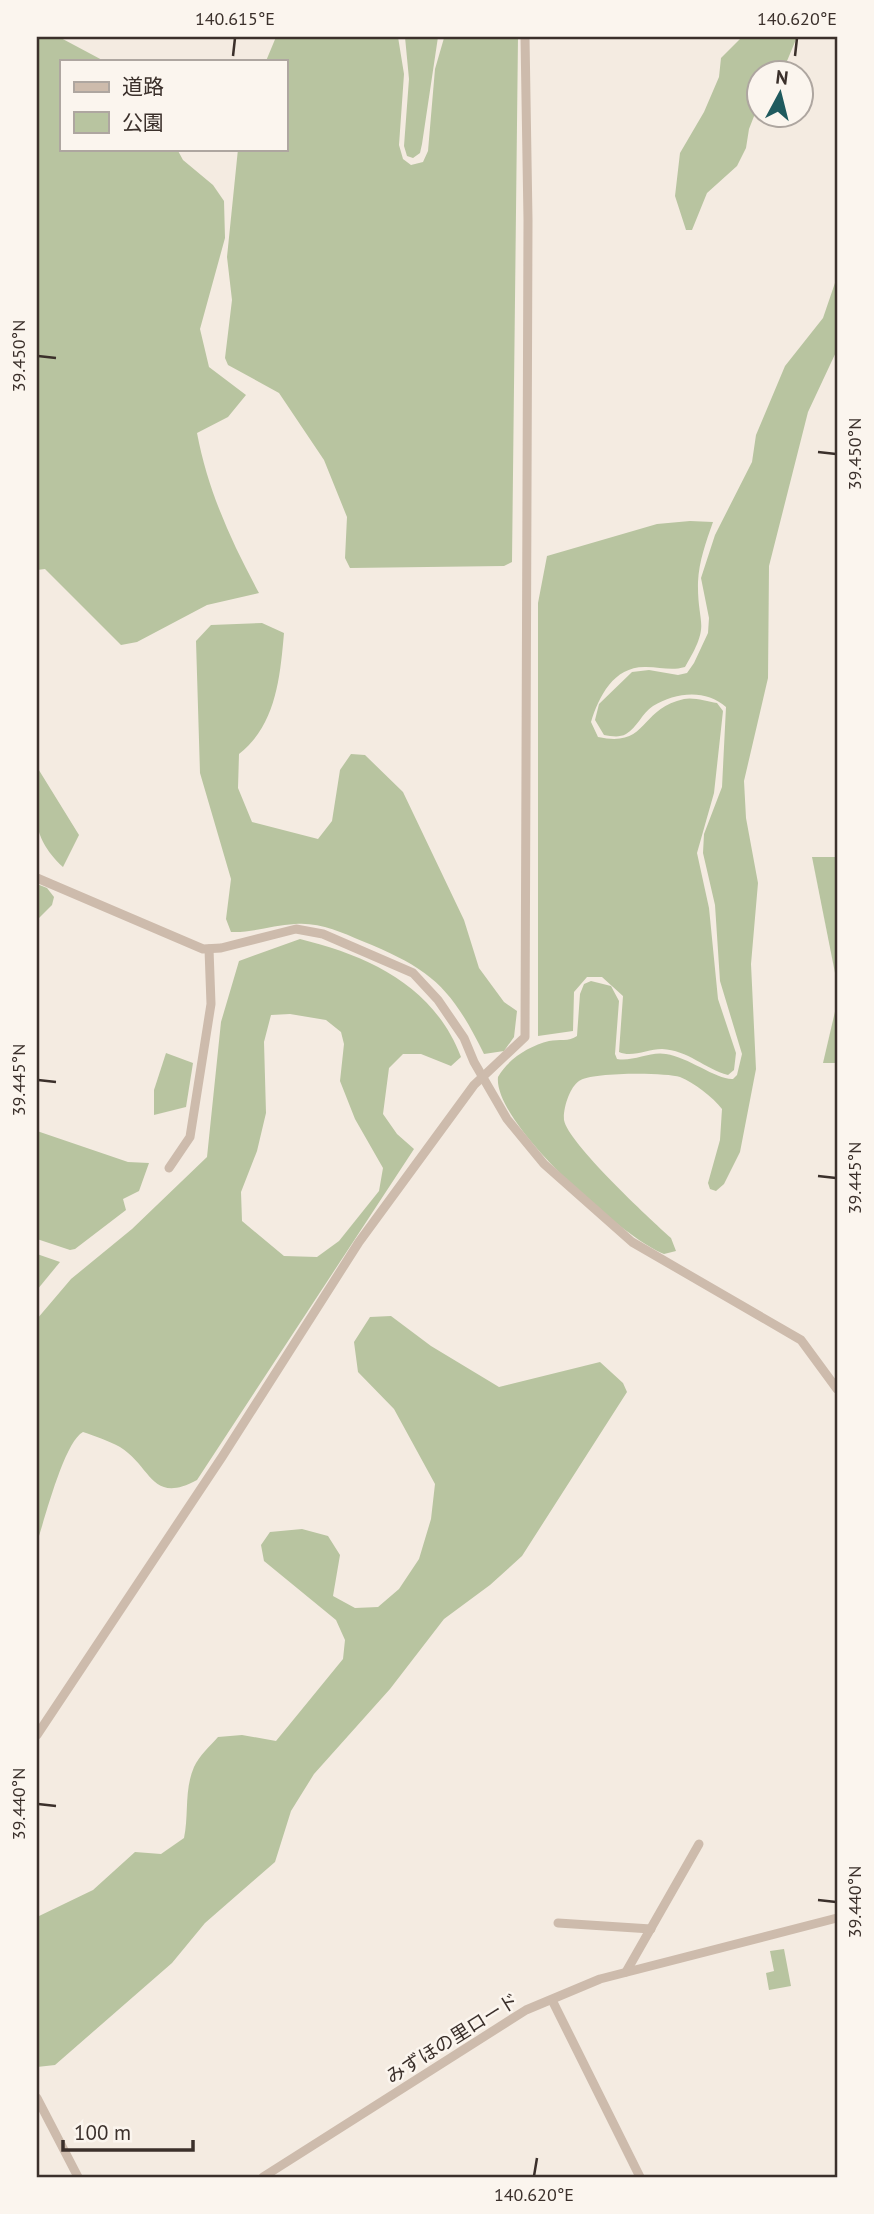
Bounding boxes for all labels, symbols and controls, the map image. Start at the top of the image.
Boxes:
text: 140.615°E [195,7,275,30]
text: 140.620°E [757,7,837,30]
legend [60,60,287,150]
north arrow [744,60,814,130]
text: N [774,64,790,90]
text: 道路 [122,73,164,100]
text: 公園 [122,109,164,136]
text: 39.450°N [7,320,30,392]
text: 39.450°N [843,418,866,490]
text: 39.445°N [7,1044,30,1116]
text: 39.445°N [843,1142,866,1214]
text: 39.440°N [7,1768,30,1840]
text: 39.440°N [843,1866,866,1938]
street label: みずほの里ロード [381,1988,523,2088]
scale bar [63,2109,192,2153]
text: 100 m [74,2119,131,2146]
text: 140.620°E [494,2183,574,2206]

